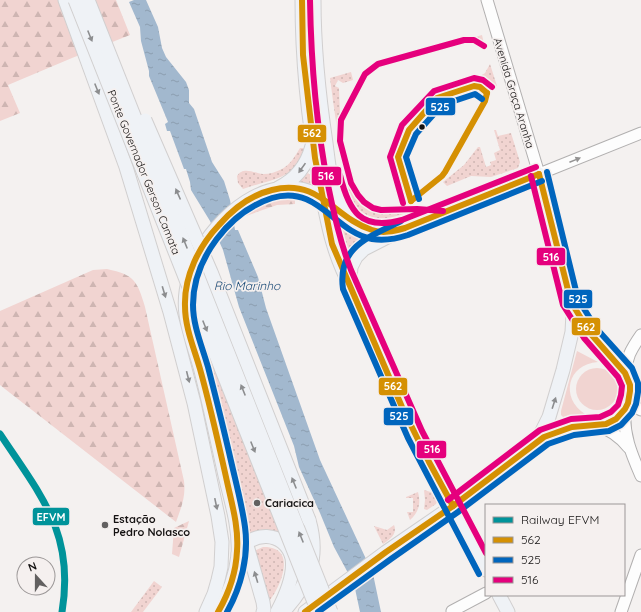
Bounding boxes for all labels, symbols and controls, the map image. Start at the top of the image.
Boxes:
one-way arrow [87,31,93,43]
street label: Avenida Graça Aranha [491,36,537,150]
one-way arrow [94,84,100,95]
street label: Ponte Governador Gerson Camata [104,88,184,256]
line badge: 525 [425,97,456,116]
text: 525 [431,100,449,114]
unlabelled marker [417,122,427,132]
line badge: 562 [297,124,327,143]
text: 562 [303,126,321,140]
one-way arrow [570,156,582,162]
one-way arrow [298,163,306,173]
line badge: 516 [311,166,342,186]
text: 516 [318,169,334,183]
one-way arrow [175,188,181,200]
one-way arrow [181,236,187,248]
line badge: 516 [536,247,566,266]
text: 516 [543,250,559,264]
water label: Rio Marinho [214,278,281,293]
one-way arrow [161,287,167,299]
line badge: 525 [563,289,593,309]
text: 525 [569,292,587,306]
line badge: 562 [571,317,601,336]
text: 562 [577,320,595,334]
one-way arrow [202,321,208,333]
one-way arrow [185,371,191,383]
line badge: 562 [378,377,408,396]
text: 562 [384,379,402,393]
one-way arrow [239,383,245,395]
one-way arrow [551,397,557,409]
line badge: 525 [383,407,414,426]
text: 525 [390,409,408,423]
line badge: 516 [416,440,447,459]
one-way arrow [250,442,256,454]
text: 516 [424,442,440,456]
one-way arrow [291,477,297,489]
place label: Cariacica [265,496,314,510]
one-way arrow [213,498,219,510]
marker: Cariacica [252,498,262,508]
legend [485,504,625,596]
line badge: EFVM [32,507,70,526]
text: EFVM [37,510,65,524]
place label: Estação Pedro Nolasco [113,512,190,539]
text: Railway EFVM [521,512,599,527]
marker: Estação Pedro Nolasco [100,520,110,530]
one-way arrow [297,530,303,542]
text: 562 [521,532,541,547]
text: 525 [521,552,541,567]
north arrow [16,556,56,596]
text: N [26,559,39,575]
one-way arrow [253,571,259,583]
text: 516 [521,572,539,587]

